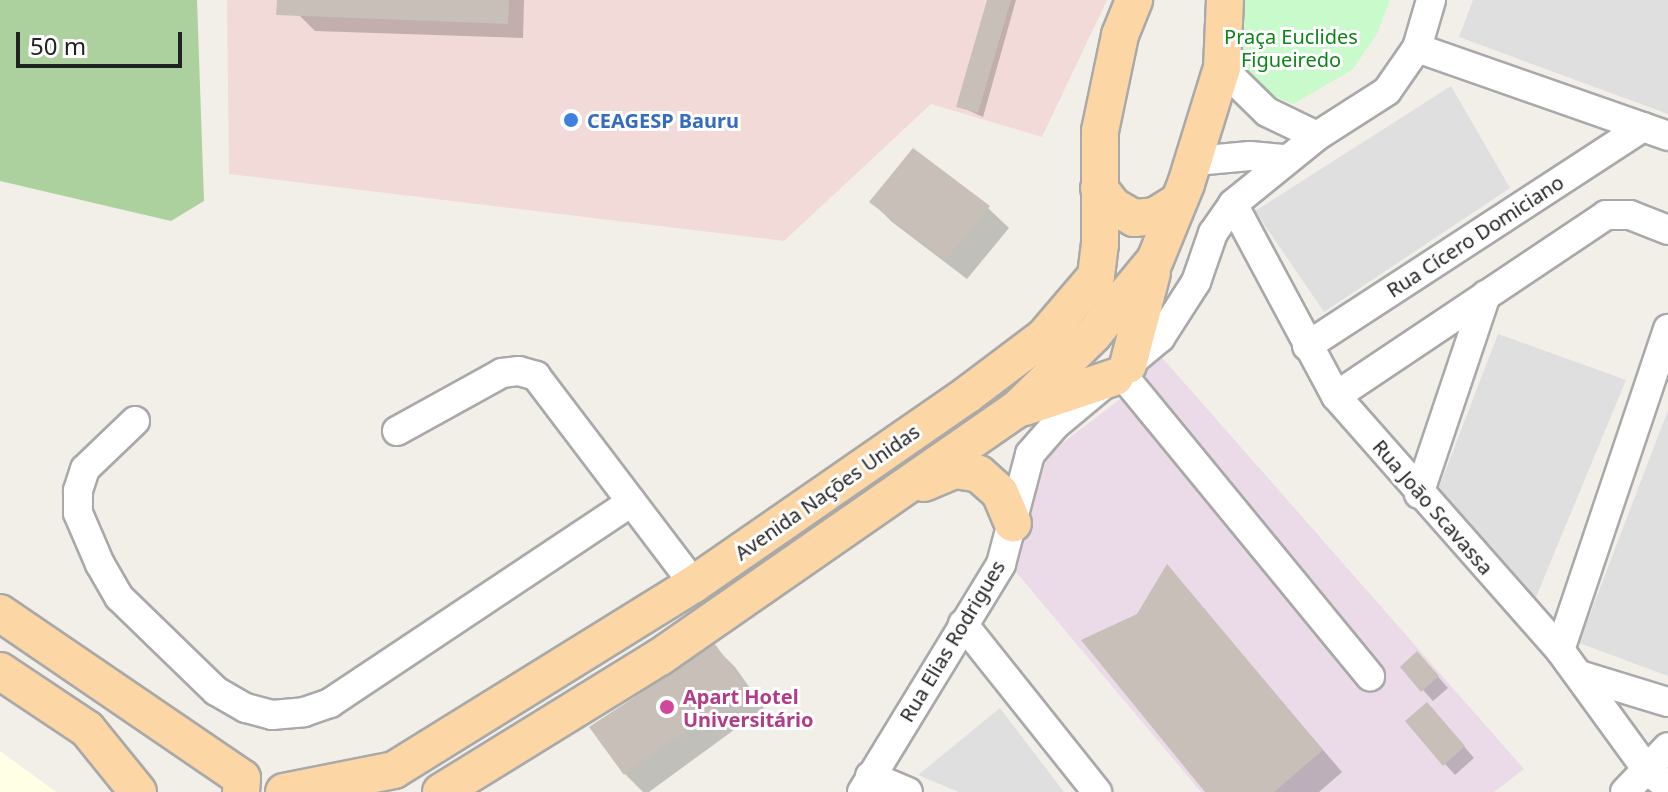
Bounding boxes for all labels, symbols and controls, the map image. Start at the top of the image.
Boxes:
scale bar [20,16,186,66]
park label: Praça Euclides Figueiredo [1224,25,1358,72]
text: 50 m [30,29,86,62]
place label: CEAGESP Bauru [587,108,739,132]
marker: CEAGESP Bauru [562,111,580,129]
street label: Rua Cícero Domiciano [1382,170,1568,302]
street label: Avenida Nações Unidas [730,419,924,565]
street label: Rua João Scavassa [1368,435,1498,579]
street label: Rua Elias Rodrigues [894,556,1010,726]
place label: Apart Hotel Universitário [683,684,813,731]
marker: Apart Hotel Universitário [658,698,676,716]

